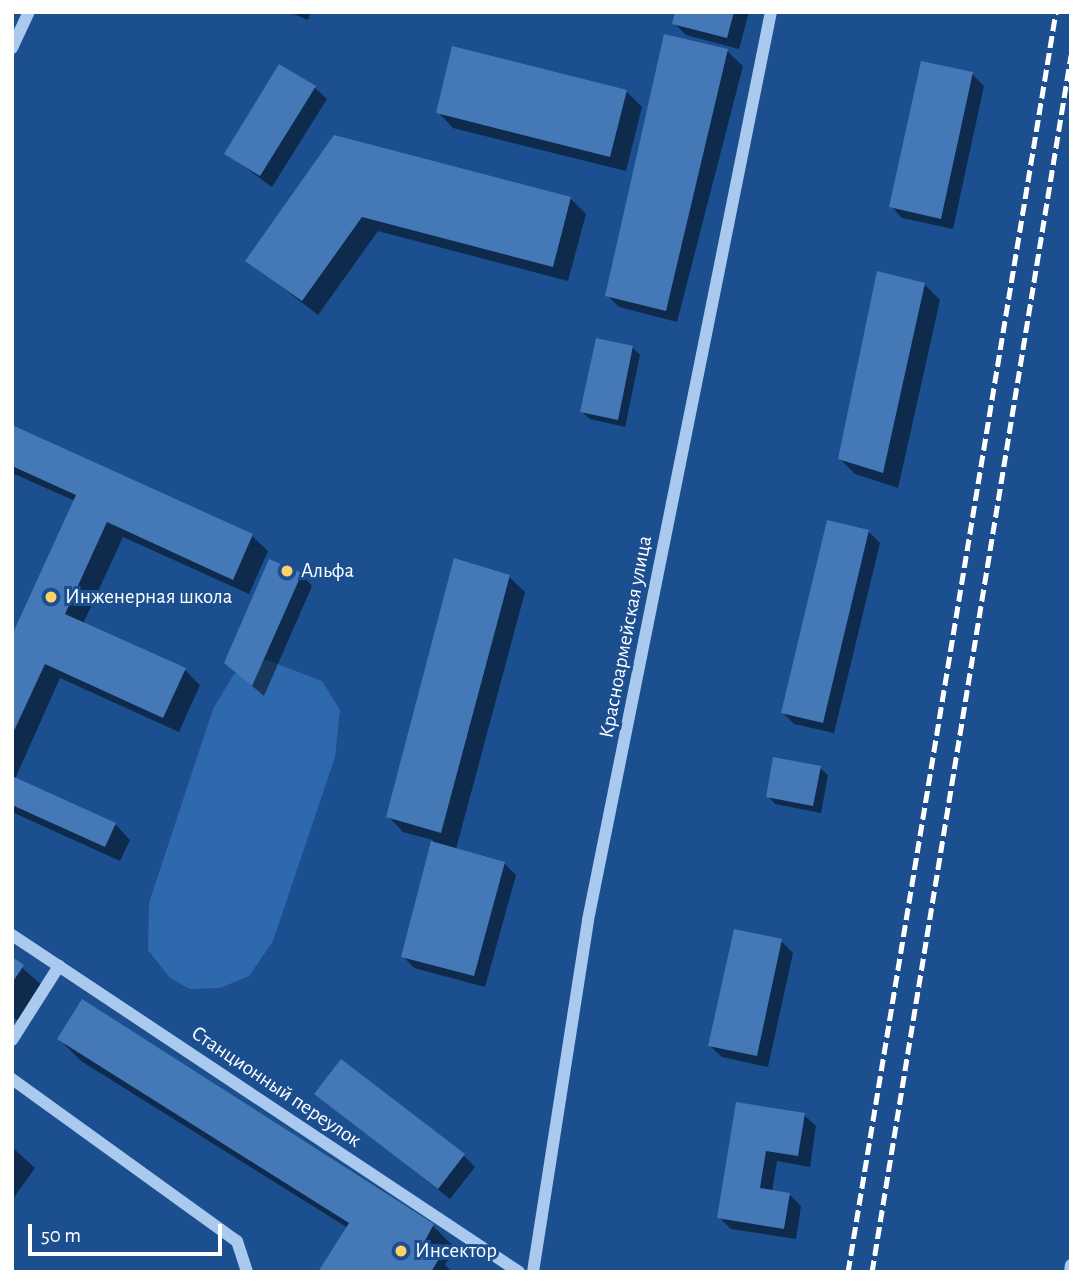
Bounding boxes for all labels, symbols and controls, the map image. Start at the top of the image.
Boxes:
street label: Красноармейская улица [594,534,658,740]
place label: Альфа [301,558,354,584]
marker: Альфа [279,563,295,579]
place label: Инженерная школа [65,584,232,610]
marker: Инженерная школа [43,589,59,605]
street label: Станционный переулок [186,1021,366,1153]
scale bar [32,1210,226,1254]
text: 50 m [41,1225,81,1246]
place label: Инсектор [415,1238,497,1264]
marker: Инсектор [393,1243,409,1259]

